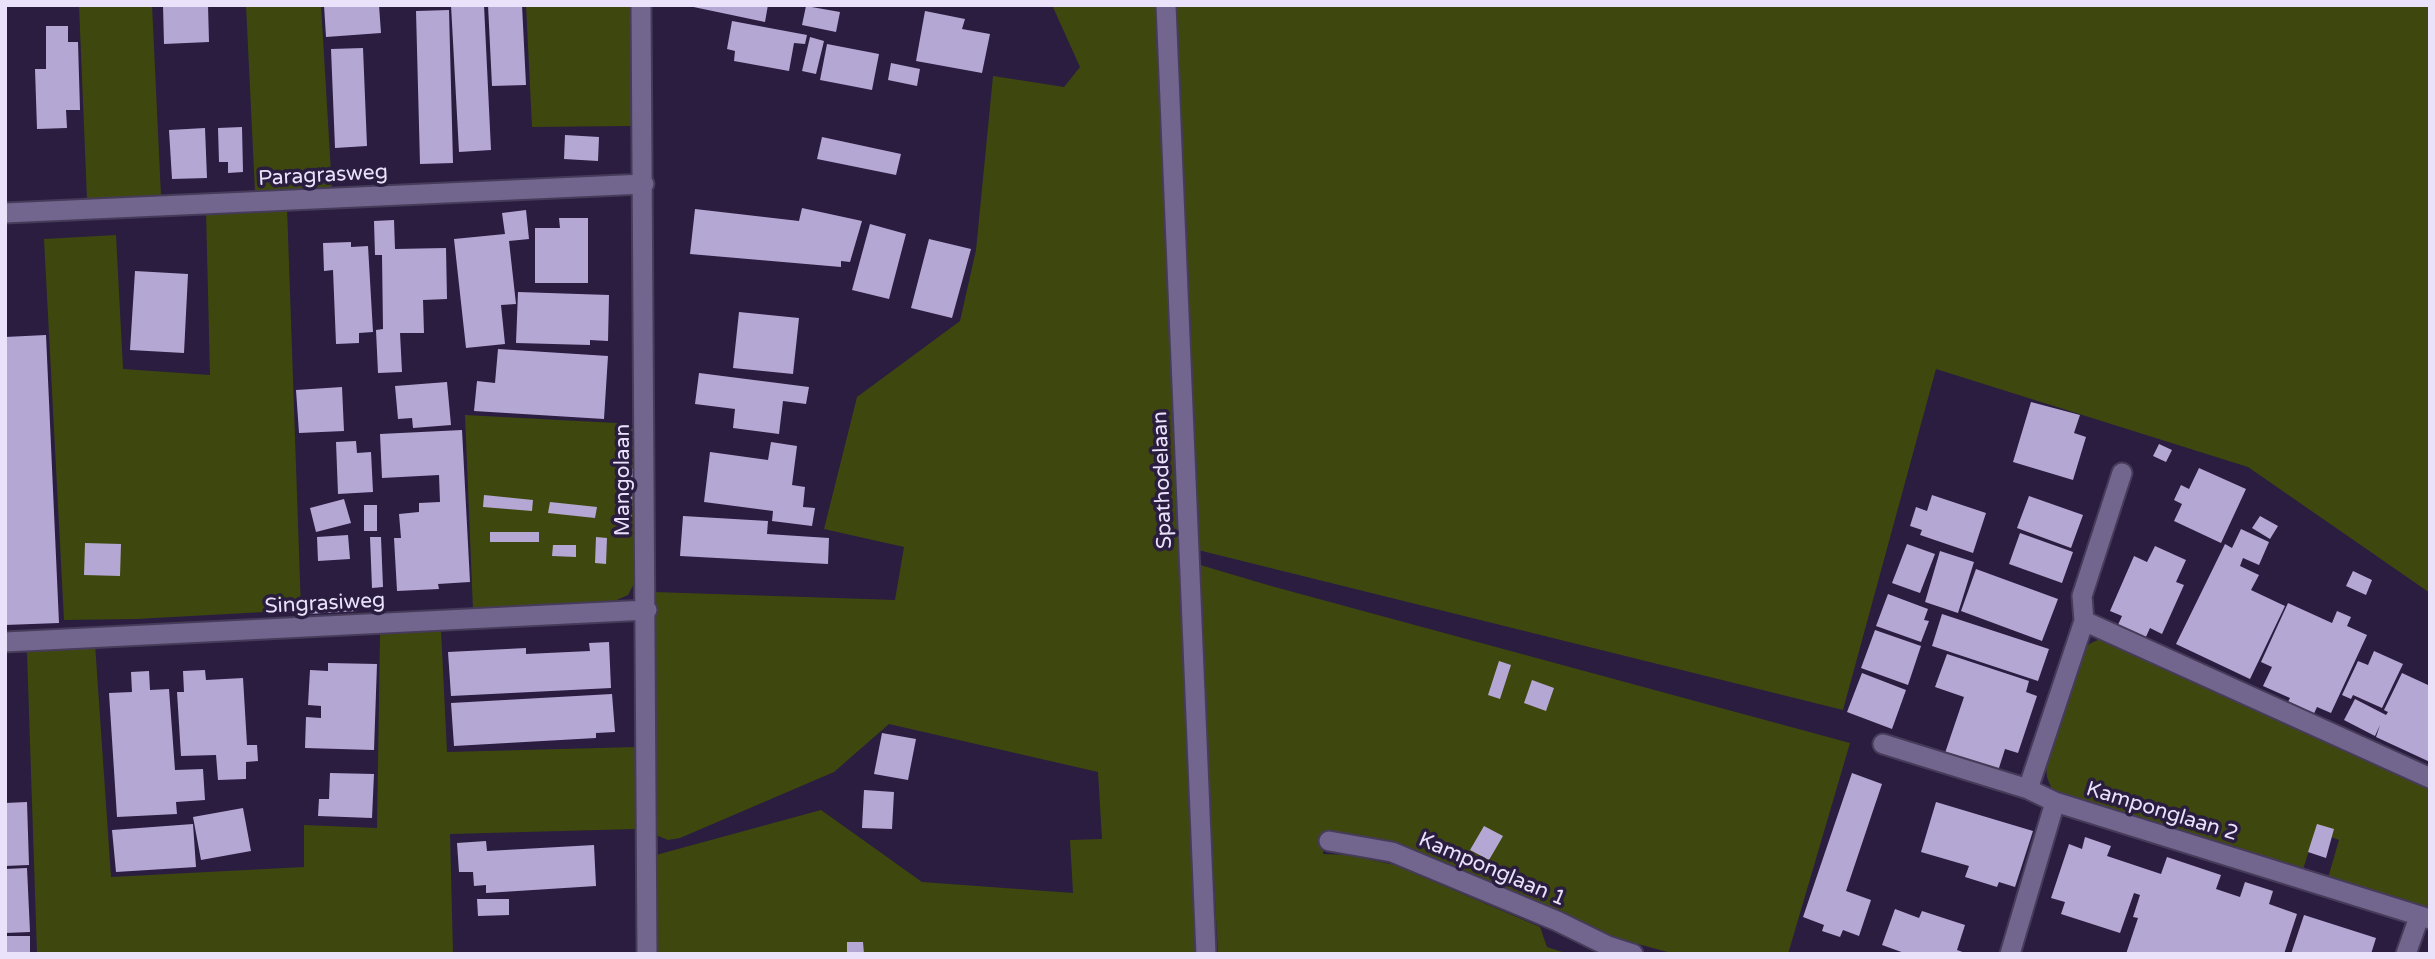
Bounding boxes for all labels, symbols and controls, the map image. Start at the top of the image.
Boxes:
street label: Paragrasweg [257,160,389,192]
street label: Spathodelaan [1148,411,1178,549]
street label: Mangolaan [610,424,636,536]
street label: Singrasiweg [264,588,386,620]
street label: Kamponglaan 2 [2083,777,2241,847]
street label: Kamponglaan 1 [1415,828,1569,912]

